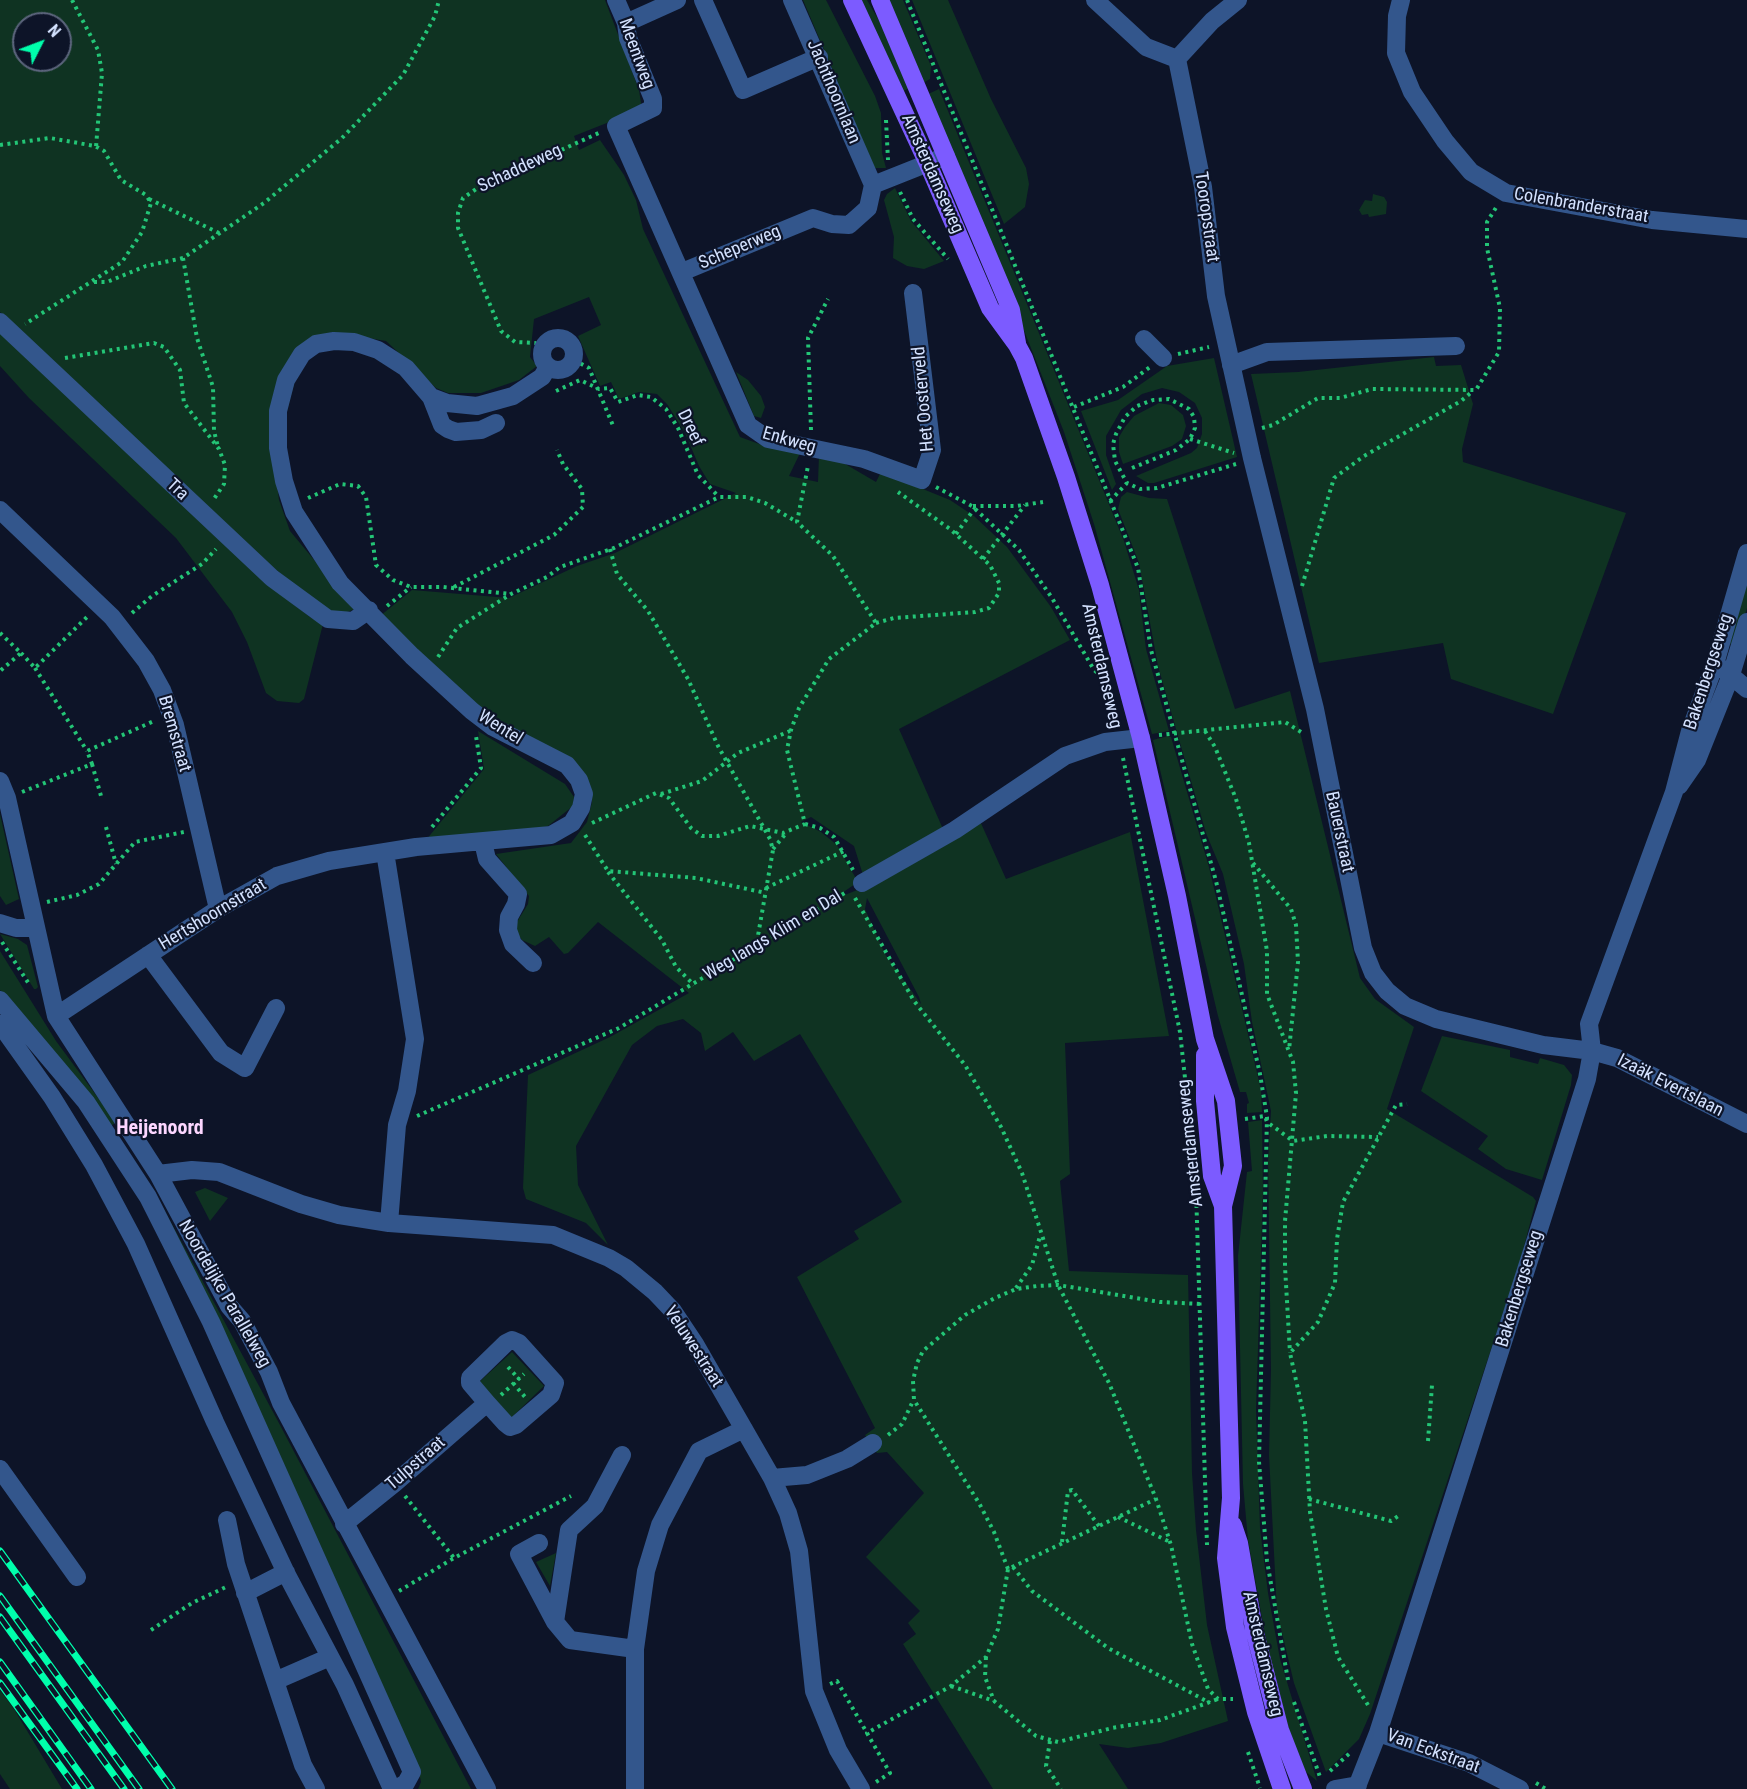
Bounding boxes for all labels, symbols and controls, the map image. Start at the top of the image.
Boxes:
north arrow [12,12,72,72]
street label: Meentweg [613,16,659,92]
text: N [44,21,65,41]
street label: Jachthoornlaan [801,37,865,147]
street label: Amsterdamseweg [896,111,968,237]
street label: Schaddeweg [475,140,565,198]
street label: Tooropstraat [1189,170,1223,264]
street label: Colenbranderstraat [1512,184,1650,228]
street label: Scheperweg [696,221,784,275]
street label: Het Oosterveld [909,345,939,453]
street label: Dreef [672,406,708,450]
street label: Enkweg [760,423,818,459]
street label: Tra [161,474,193,506]
street label: Amsterdamseweg [1076,601,1126,731]
street label: Bakenbergseweg [1680,611,1738,733]
street label: Bremstraat [153,693,195,775]
street label: Wentel [474,706,526,750]
street label: Bauerstraat [1320,789,1358,875]
street label: Hertshoornstraat [155,875,271,955]
street label: Weg langs Klim en Dal [700,886,846,986]
street label: Izaäk Evertslaan [1613,1050,1727,1122]
street label: Amsterdamseweg [1174,1078,1208,1208]
district label: Heijenoord [116,1117,204,1141]
street label: Noordelijke Parallelweg [173,1216,275,1372]
street label: Bakenbergseweg [1492,1228,1548,1350]
street label: Veluwestraat [659,1302,727,1392]
street label: Tulpstraat [382,1432,450,1496]
street label: Amsterdamseweg [1237,1589,1287,1719]
street label: Van Eckstraat [1383,1725,1483,1779]

